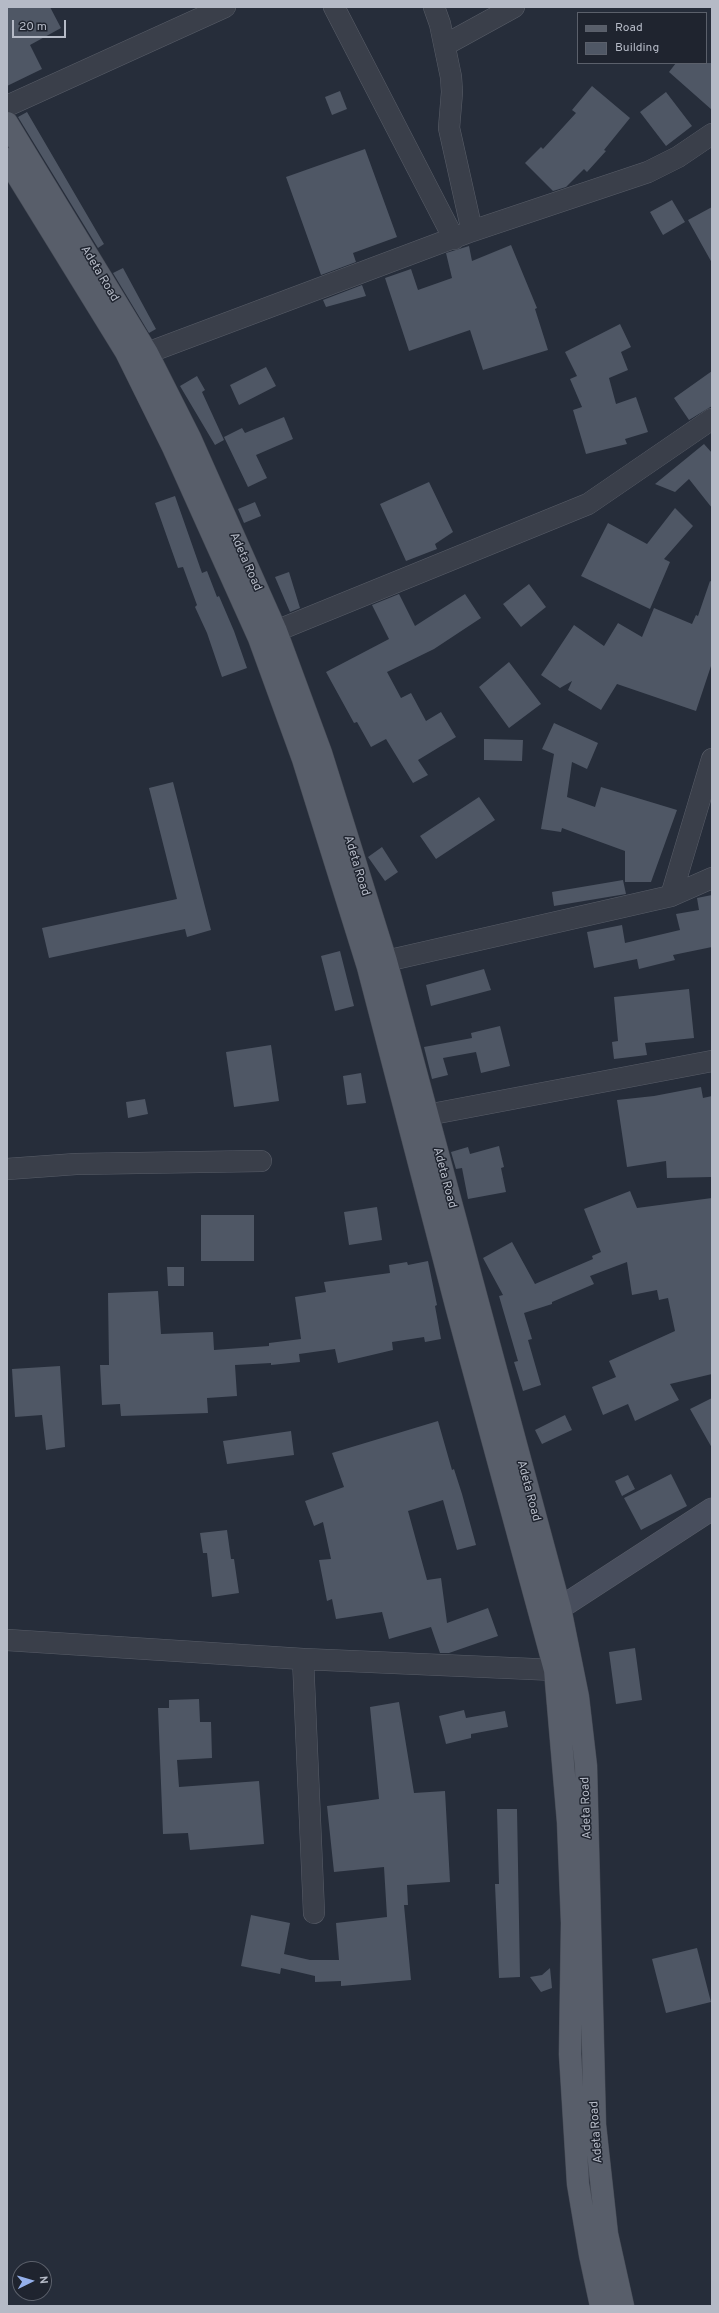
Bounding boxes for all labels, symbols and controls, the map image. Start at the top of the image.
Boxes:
scale bar [14,12,68,38]
legend [577,12,707,64]
text: 20 m [19,19,47,35]
text: Road [615,20,643,36]
text: Building [615,40,659,56]
street label: Adeta Road [77,244,121,304]
street label: Adeta Road [226,531,264,593]
street label: Adeta Road [340,834,372,898]
street label: Adeta Road [429,1146,459,1210]
street label: Adeta Road [513,1459,543,1523]
street label: Adeta Road [579,1777,595,1839]
street label: Adeta Road [588,2100,606,2164]
north arrow [12,2261,52,2301]
text: N [36,2275,50,2285]

